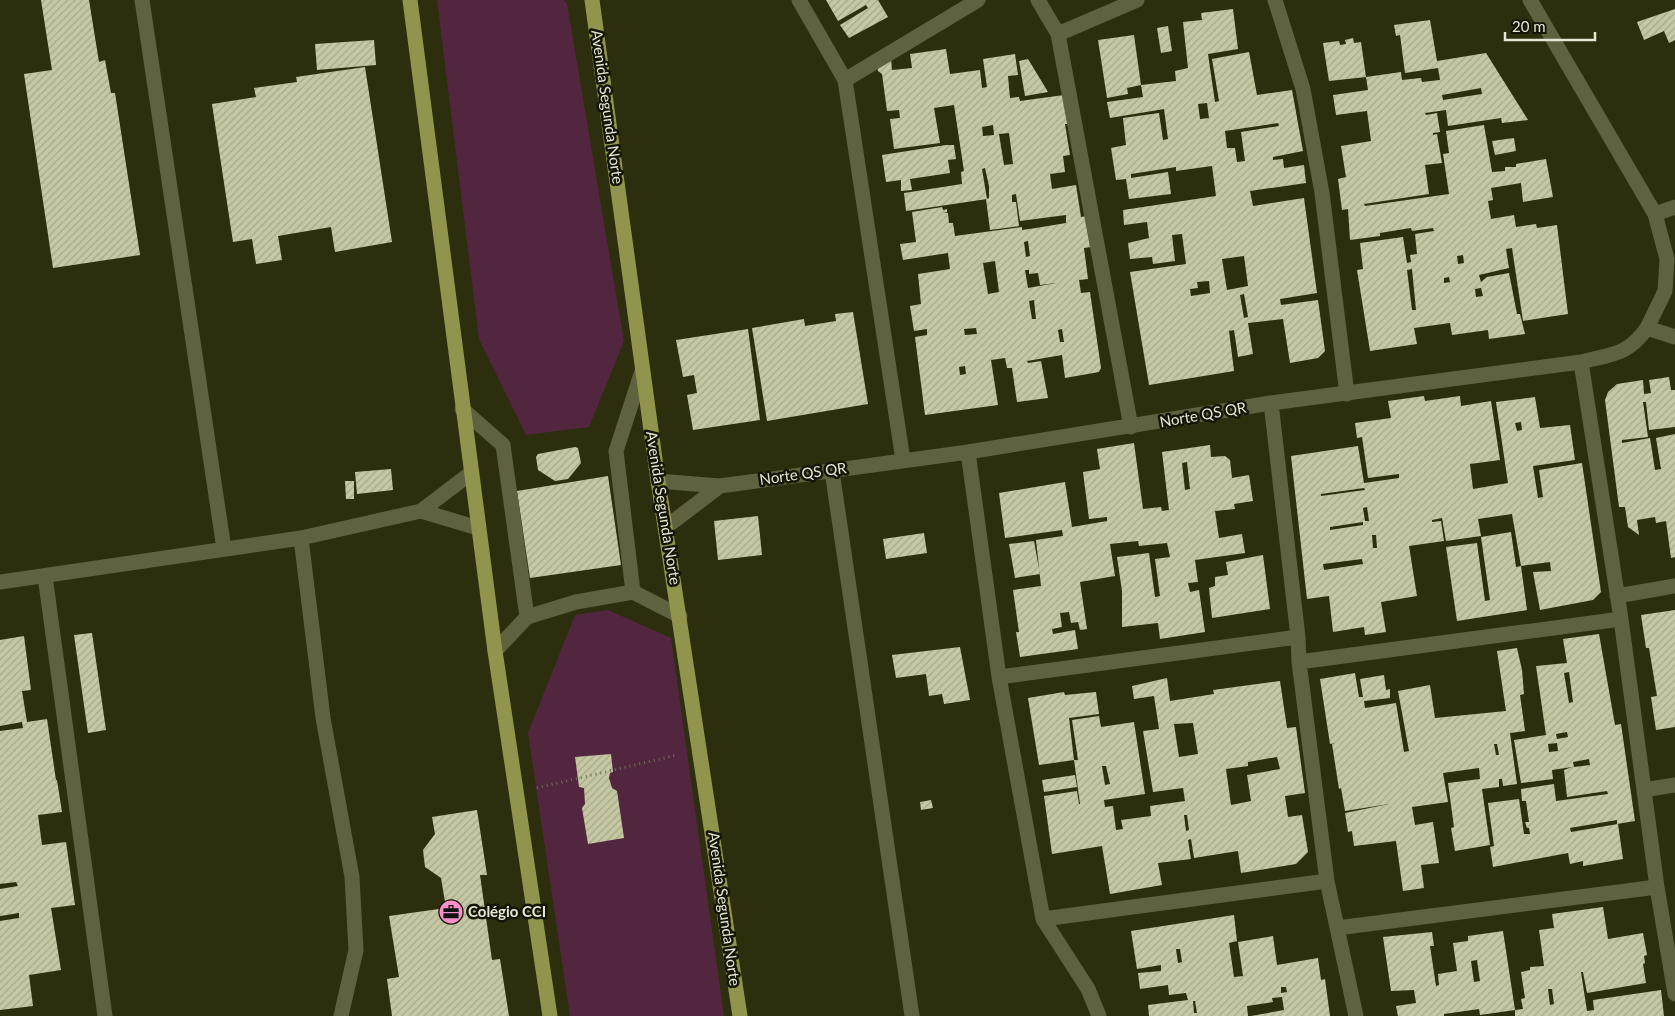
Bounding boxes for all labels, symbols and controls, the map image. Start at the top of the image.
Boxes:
scale bar [1505,10,1595,42]
text: 20 m [1512,17,1546,35]
street label: Avenida Segunda Norte [588,29,628,185]
street label: Norte QS QR [1158,397,1248,430]
street label: Avenida Segunda Norte [643,430,685,586]
street label: Norte QS QR [758,458,848,488]
street label: Avenida Segunda Norte [705,831,745,987]
office icon: Colégio CCI [438,899,464,925]
place label: Colégio CCI [468,902,546,920]

